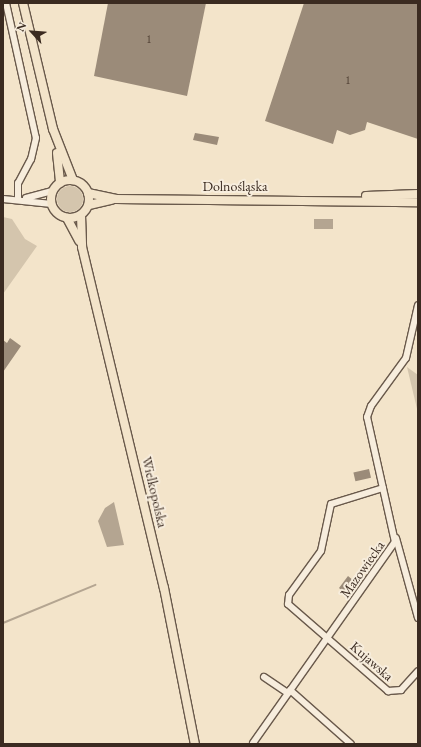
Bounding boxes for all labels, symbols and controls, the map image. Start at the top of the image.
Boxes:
north arrow [12,12,52,52]
text: N [13,20,29,34]
house number: 1 [146,33,152,47]
house number: 1 [345,74,351,88]
street label: Dolnośląska [202,178,268,194]
street label: Wielkopolska [139,455,171,529]
street label: Mazowiecka [336,537,388,601]
street label: Kujawska [347,638,397,684]

